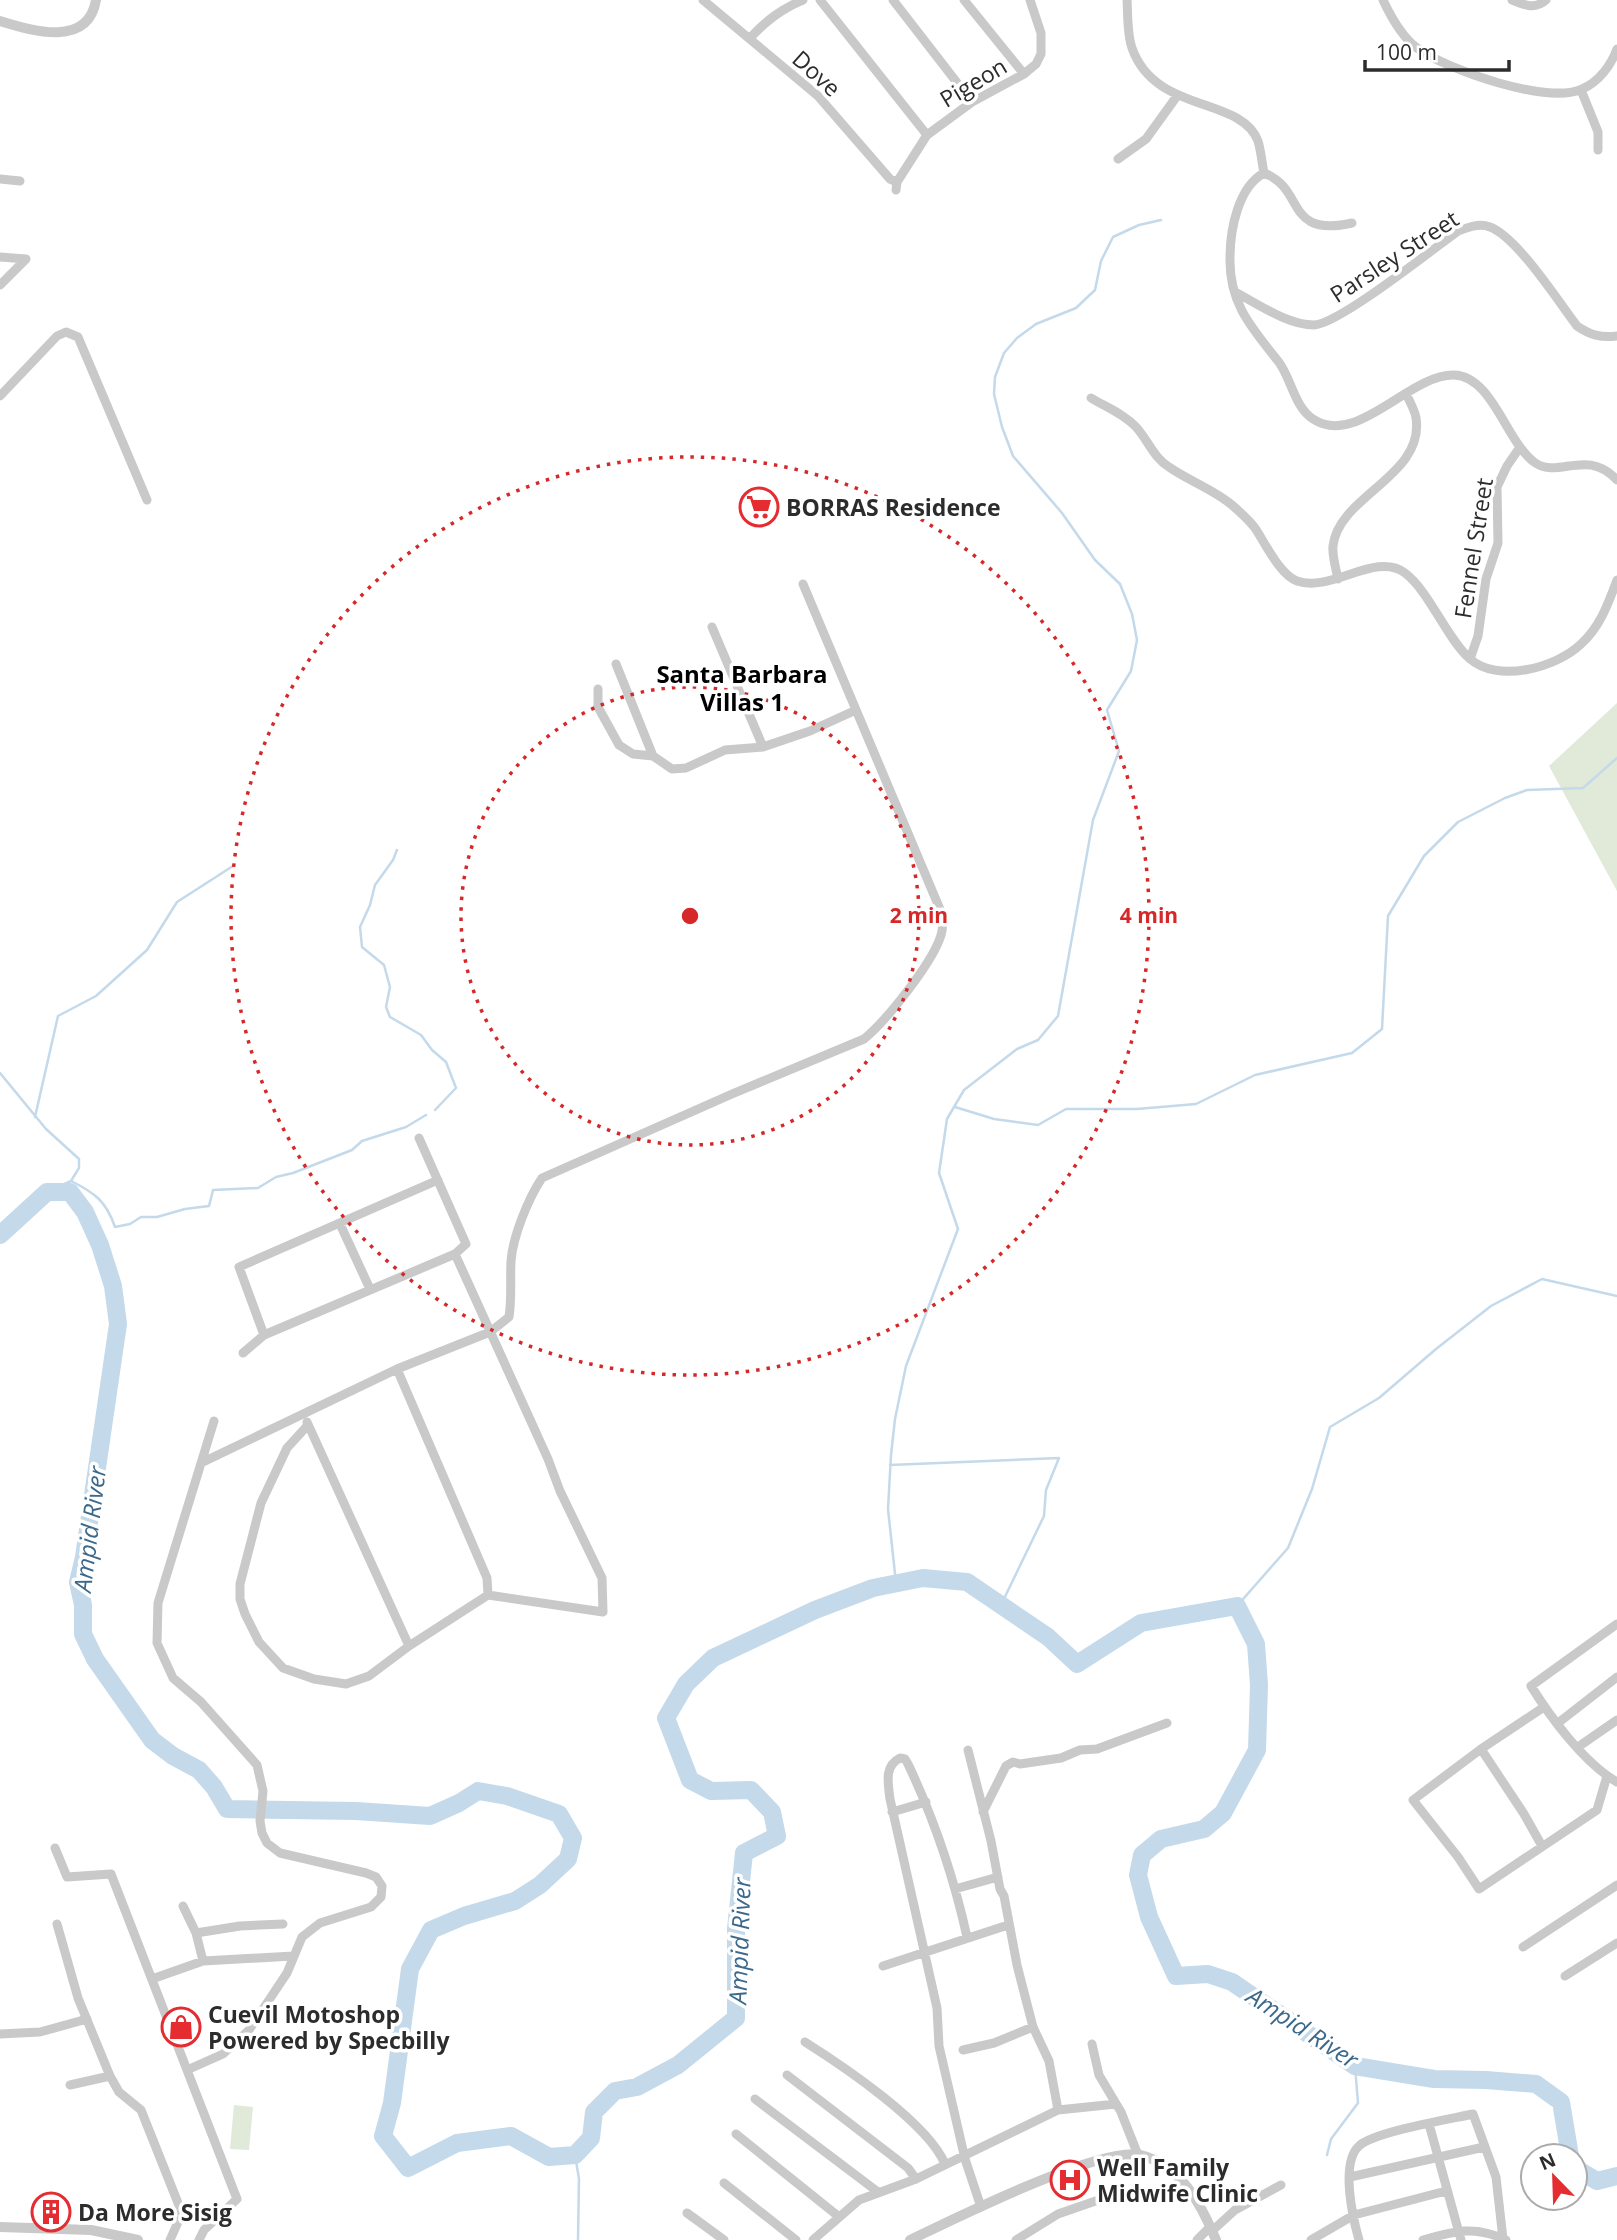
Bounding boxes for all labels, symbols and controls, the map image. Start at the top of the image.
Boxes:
scale bar [1365,28,1508,72]
text: 100 m [1376,38,1437,66]
street label: Dove [786,43,848,103]
street label: Pigeon [933,49,1013,115]
street label: Parsley Street [1323,202,1465,310]
street label: Fennel Street [1446,475,1500,621]
supermarket icon: BORRAS Residence [738,486,780,528]
place label: BORRAS Residence [786,491,1001,523]
district label: Santa Barbara Villas 1 [656,657,828,718]
text: 2 min [890,901,948,929]
text: 4 min [1120,901,1178,929]
centre of rings [678,904,702,928]
water label: Ampid River [65,1463,113,1596]
water label: Ampid River [720,1876,758,2007]
water label: Ampid River [1239,1978,1366,2076]
place label: Cuevil Motoshop Powered by Specbilly [208,1998,450,2056]
shop icon: Cuevil Motoshop Powered by Specbilly [160,2006,202,2048]
north arrow [1519,2142,1589,2212]
text: N [1535,2146,1560,2176]
place label: Well Family Midwife Clinic [1097,2151,1258,2209]
hospital icon: Well Family Midwife Clinic [1049,2159,1091,2201]
building icon: Da More Sisig [30,2191,72,2233]
place label: Da More Sisig [78,2196,232,2228]

